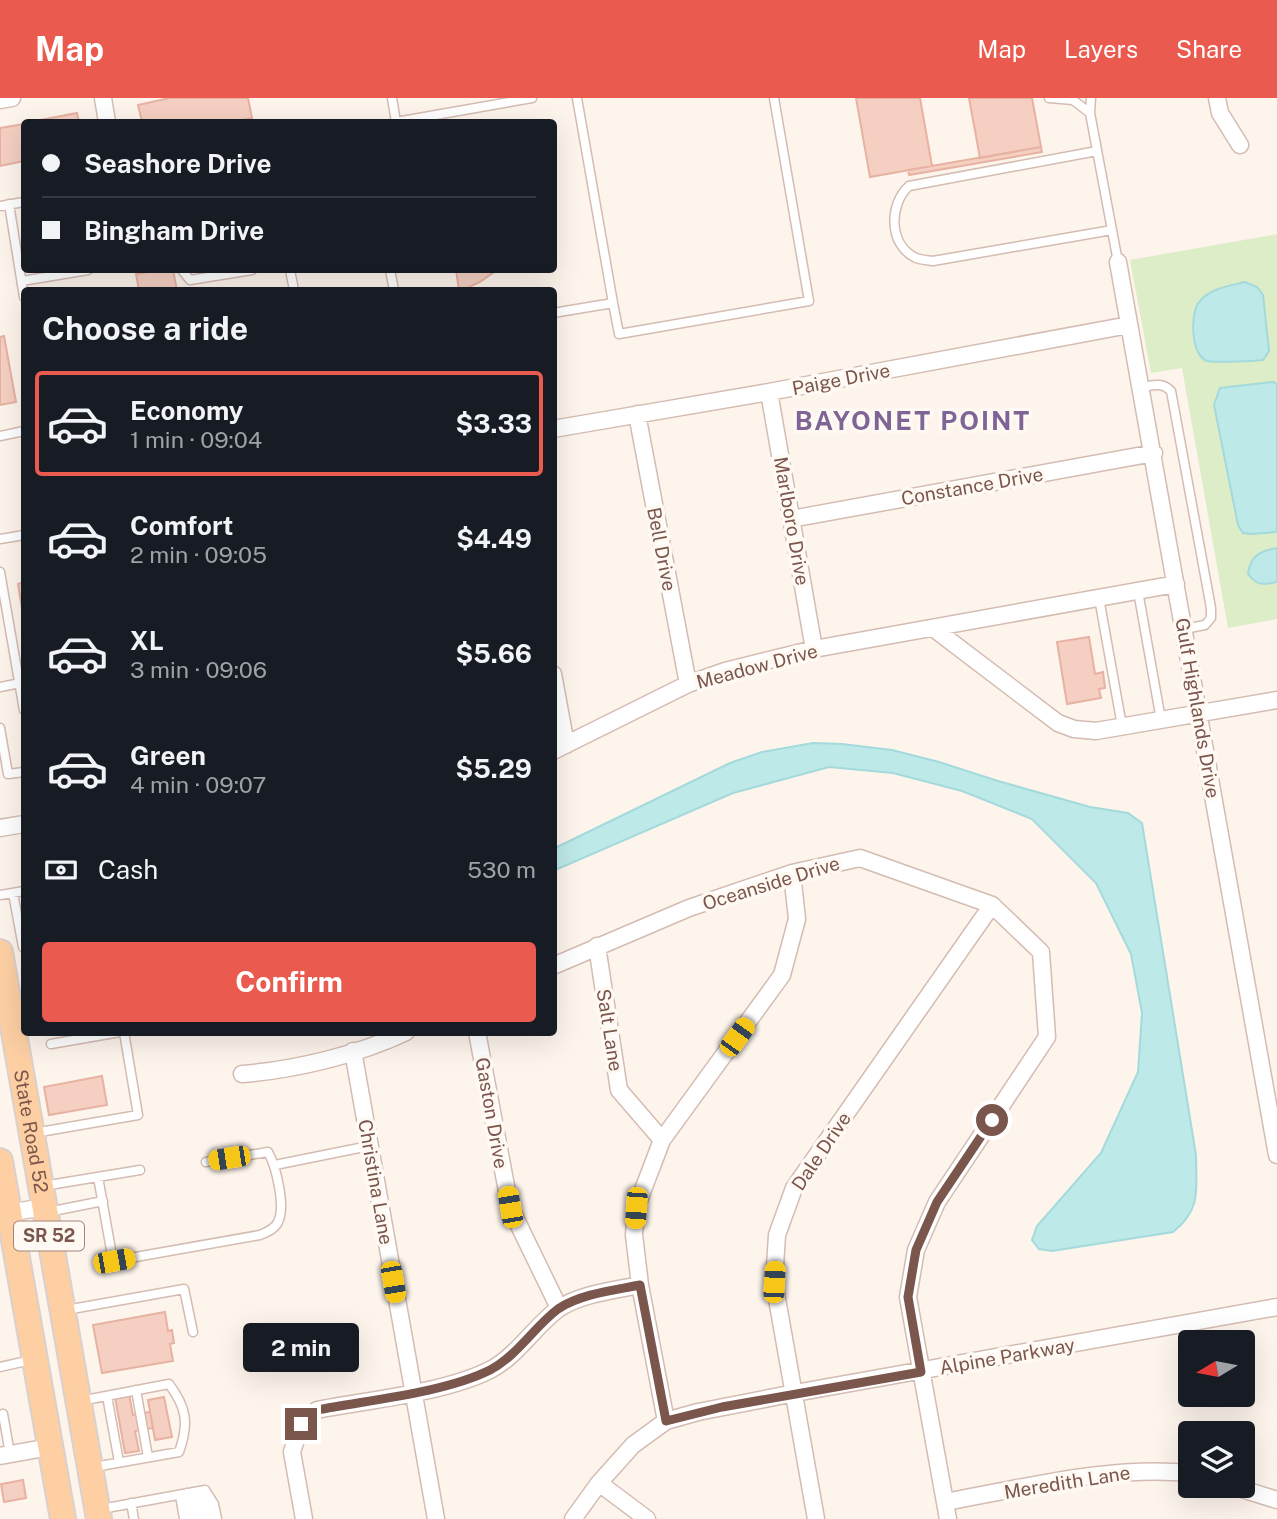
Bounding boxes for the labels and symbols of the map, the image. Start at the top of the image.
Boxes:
street label: Paige Drive [790,359,892,399]
district label: BAYONET POINT [795,405,1031,436]
street label: Marlboro Drive [770,455,814,587]
street label: Constance Drive [899,463,1045,509]
street label: Bell Drive [643,505,681,593]
street label: Gulf Highlands Drive [1171,616,1225,800]
street label: Meadow Drive [694,639,820,693]
street label: Oceanside Drive [700,852,842,914]
street label: Salt Lane [593,987,627,1073]
car [717,1014,758,1060]
street label: Gaston Drive [471,1056,513,1170]
street label: State Road 52 [10,1068,53,1195]
route start [976,1104,1008,1136]
street label: Dale Drive [787,1108,855,1194]
street label: Christina Lane [354,1118,398,1246]
car [207,1144,252,1172]
car [497,1184,524,1230]
car [625,1186,648,1230]
road number: SR 52 [14,1222,84,1251]
car [92,1247,137,1275]
car [380,1259,407,1305]
car [763,1260,786,1304]
callout: 2 min [243,1322,359,1372]
north arrow [1178,1330,1255,1407]
street label: Alpine Parkway [938,1333,1076,1379]
route end [285,1408,317,1440]
street label: Meredith Lane [1002,1461,1132,1503]

